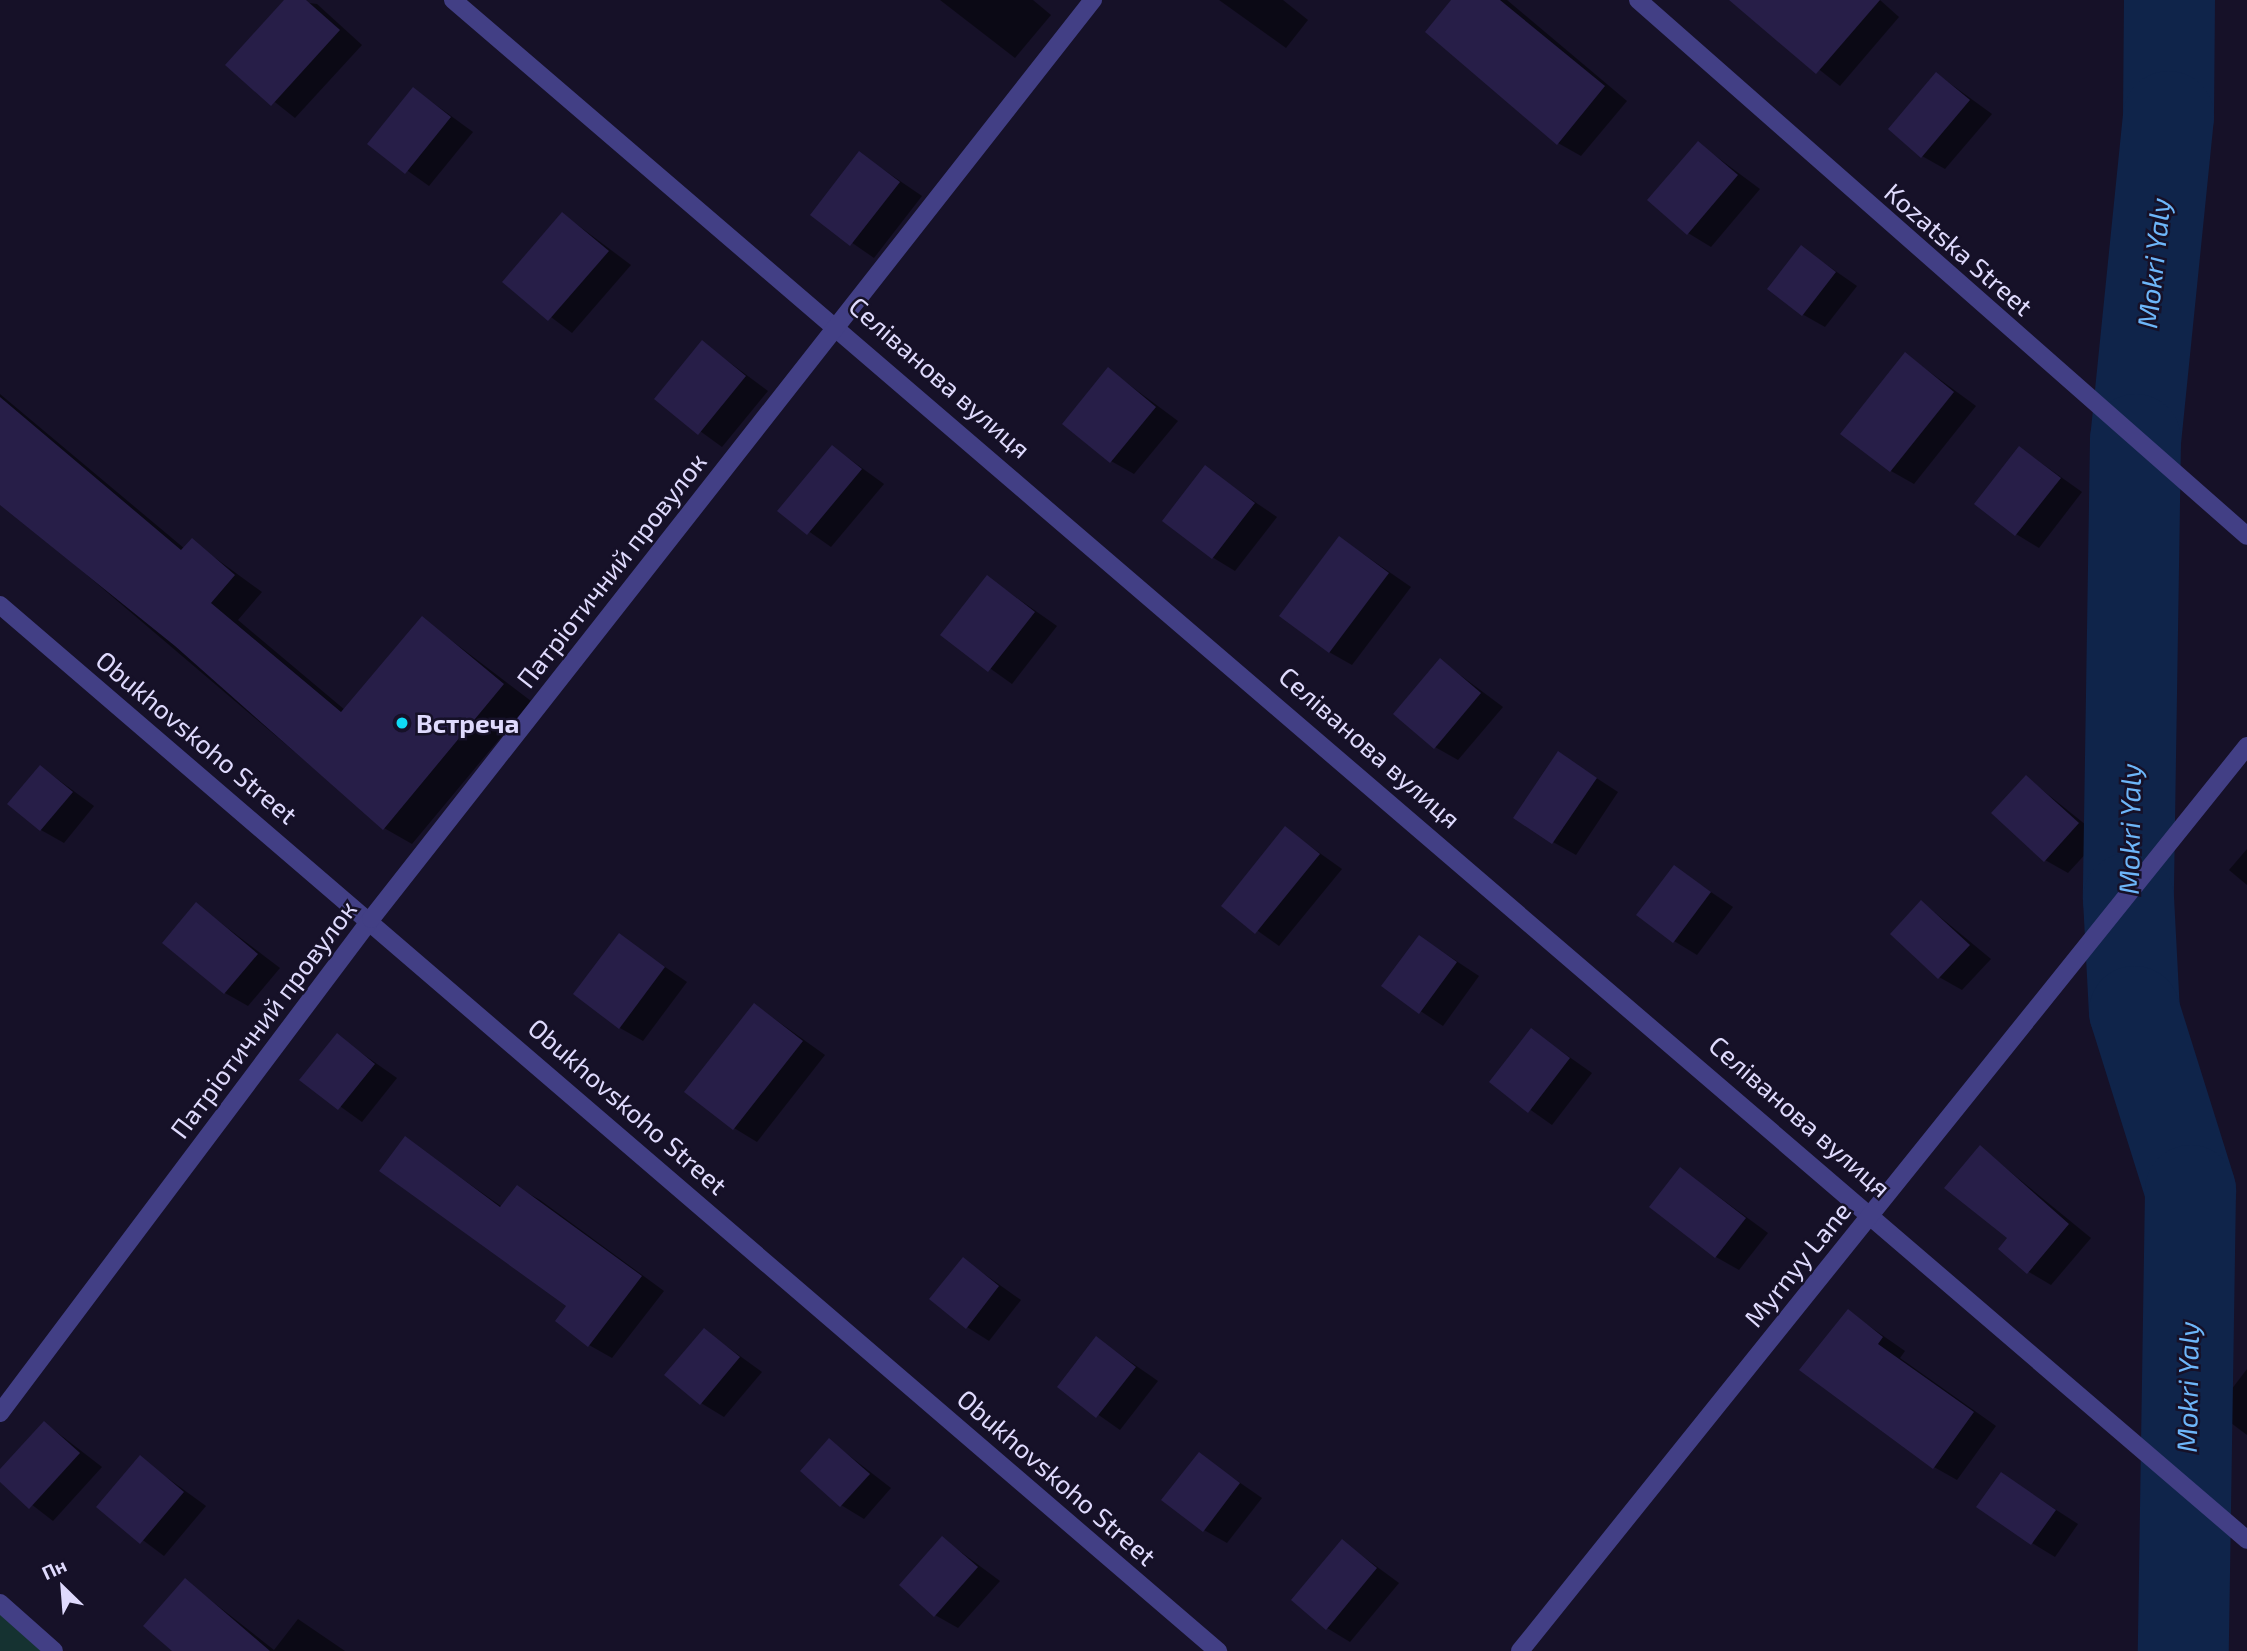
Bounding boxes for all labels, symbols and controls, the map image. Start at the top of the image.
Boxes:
street label: Kozatska Street [1879,176,2039,322]
water label: Mokri Yaly [2129,196,2177,330]
street label: Селіванова вулиця [843,290,1037,464]
street label: Патріотичний провулок [510,446,712,694]
street label: Obukhovskoho Street [90,644,304,830]
street label: Селіванова вулиця [1273,660,1467,834]
place label: Встреча [416,707,519,739]
marker: Встреча [394,715,410,731]
water label: Mokri Yaly [2111,763,2147,895]
street label: Патріотичний провулок [163,894,363,1144]
street label: Obukhovskoho Street [522,1011,734,1201]
street label: Селіванова вулиця [1703,1029,1897,1203]
street label: Myrnyy Lane [1737,1195,1857,1333]
water label: Mokri Yaly [2169,1321,2205,1453]
street label: Obukhovskoho Street [951,1382,1163,1572]
north arrow [28,1553,98,1623]
text: Пн [38,1553,70,1584]

